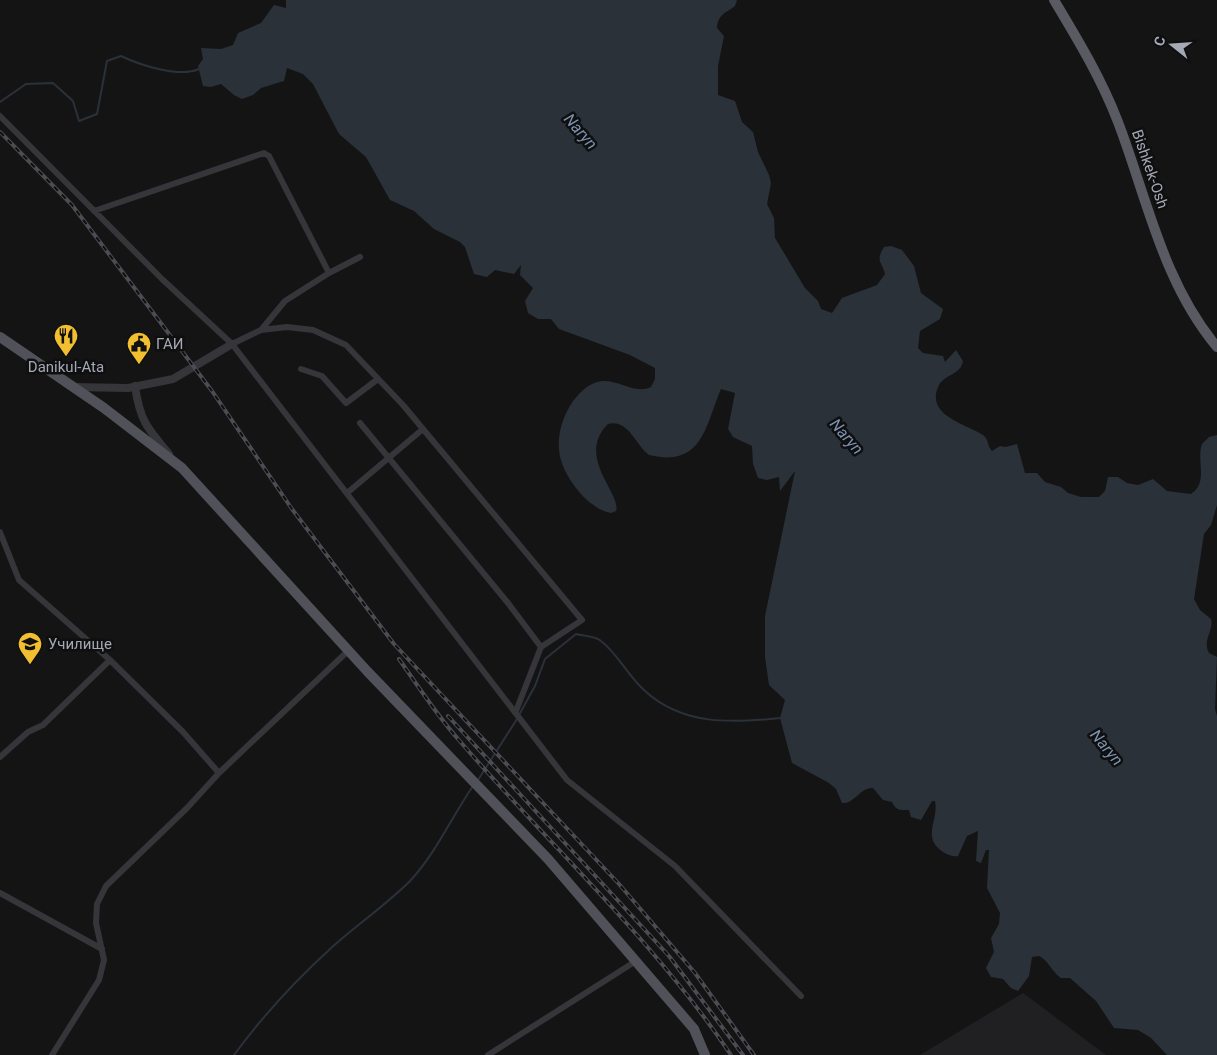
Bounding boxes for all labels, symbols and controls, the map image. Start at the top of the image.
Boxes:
north arrow [1147,20,1197,70]
text: С [1151,34,1169,48]
water label: Naryn [560,110,601,153]
street label: Bishkek-Osh [1128,127,1172,211]
restaurant icon: Danikul-Ata [53,323,79,357]
public building icon: ГАИ [126,331,152,365]
place label: ГАИ [156,335,183,353]
place label: Danikul-Ata [28,358,104,376]
water label: Naryn [826,415,867,458]
school or university icon: Училище [17,631,43,665]
place label: Училище [48,635,112,653]
water label: Naryn [1086,726,1127,769]

